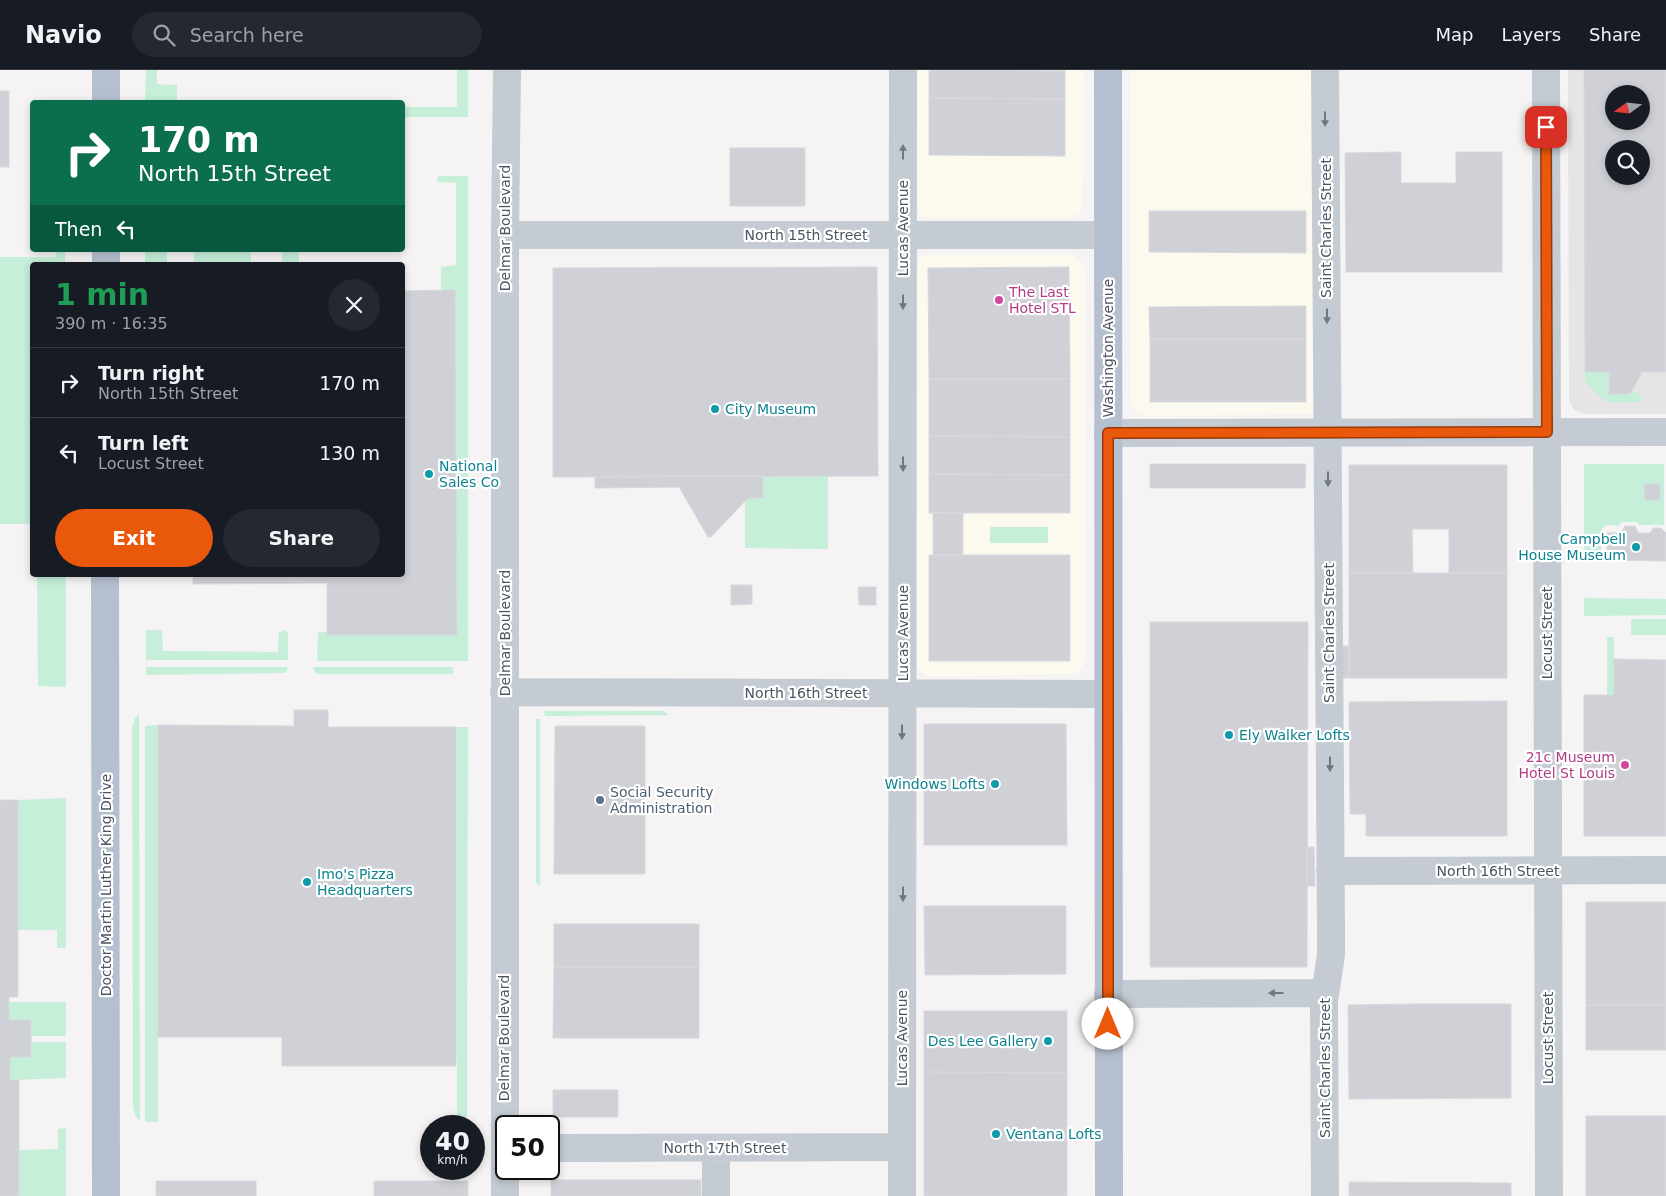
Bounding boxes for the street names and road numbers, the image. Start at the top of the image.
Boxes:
street label: Saint Charles Street [1318,158,1334,298]
street label: Delmar Boulevard [497,165,513,291]
street label: Lucas Avenue [895,180,911,276]
street label: North 15th Street [745,227,868,243]
street label: Washington Avenue [1100,279,1116,417]
street label: Saint Charles Street [1321,563,1337,703]
street label: Delmar Boulevard [497,570,513,696]
street label: Lucas Avenue [895,585,911,681]
street label: Locust Street [1539,586,1555,679]
street label: North 16th Street [745,685,868,701]
street label: Doctor Martin Luther King Drive [98,774,114,996]
street label: North 16th Street [1437,863,1560,879]
street label: Delmar Boulevard [496,975,512,1101]
street label: Lucas Avenue [894,990,910,1086]
street label: Locust Street [1540,991,1556,1084]
street label: Saint Charles Street [1317,998,1333,1138]
street label: North 17th Street [664,1140,787,1156]

